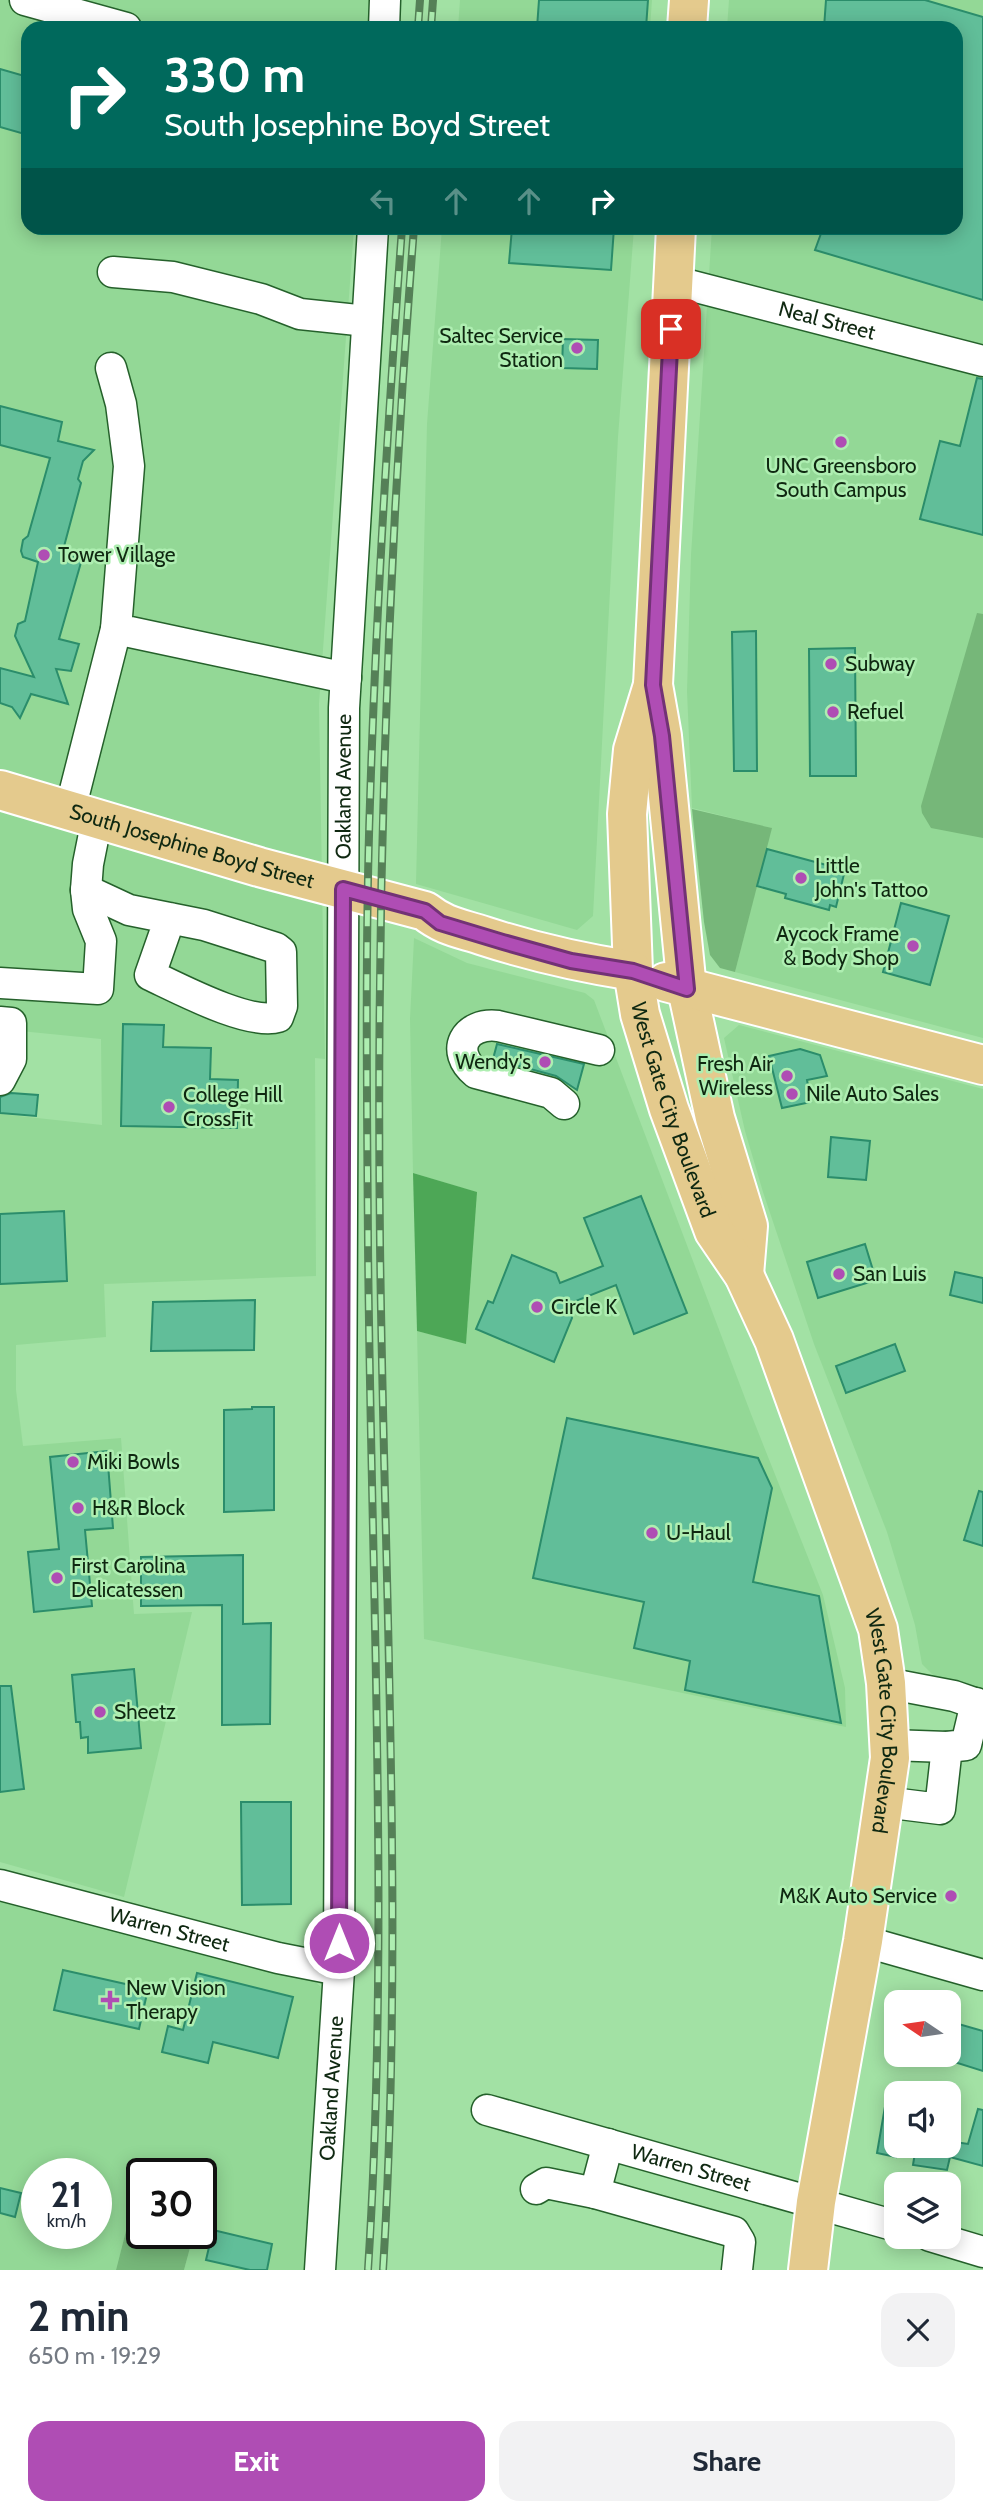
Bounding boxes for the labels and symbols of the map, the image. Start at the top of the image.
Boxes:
street label: Neal Street [776,296,878,345]
pin [641,299,701,359]
place label: Saltec Service Station [439,323,563,372]
marker: Saltec Service Station [569,340,585,356]
marker: UNC Greensboro South Campus [833,434,849,450]
place label: UNC Greensboro South Campus [765,453,917,502]
place label: Tower Village [58,542,176,567]
marker: Tower Village [36,547,52,563]
place label: Subway [845,651,915,676]
marker: Subway [823,656,839,672]
place label: Refuel [847,699,904,724]
marker: Refuel [825,704,841,720]
street label: Oakland Avenue [330,714,356,859]
street label: South Josephine Boyd Street [67,798,317,893]
place label: Little John's Tattoo [814,853,928,902]
marker: Little John's Tattoo [793,870,809,886]
place label: Aycock Frame & Body Shop [776,921,899,970]
marker: Aycock Frame & Body Shop [905,938,921,954]
street label: West Gate City Boulevard [626,1000,721,1221]
place label: Wendy's [455,1049,531,1074]
place label: Fresh Air Wireless [697,1051,773,1100]
marker: Wendy's [537,1054,553,1070]
marker: Fresh Air Wireless [779,1068,795,1084]
place label: Nile Auto Sales [806,1081,939,1106]
place label: College Hill CrossFit [183,1082,283,1131]
marker: Nile Auto Sales [784,1086,800,1102]
marker: College Hill CrossFit [161,1099,177,1115]
place label: San Luis [853,1261,927,1286]
marker: San Luis [831,1266,847,1282]
place label: Circle K [551,1294,617,1319]
marker: Circle K [529,1299,545,1315]
place label: Miki Bowls [87,1449,180,1474]
marker: Miki Bowls [65,1454,81,1470]
place label: H&R Block [92,1495,185,1520]
marker: H&R Block [70,1500,86,1516]
place label: U-Haul [666,1520,731,1545]
marker: U-Haul [644,1525,660,1541]
place label: First Carolina Delicatessen [71,1553,186,1602]
marker: First Carolina Delicatessen [49,1570,65,1586]
street label: West Gate City Boulevard [860,1605,903,1835]
place label: Sheetz [114,1699,176,1724]
marker: Sheetz [92,1704,108,1720]
place label: M&K Auto Service [779,1883,937,1908]
marker: M&K Auto Service [943,1888,959,1904]
street label: Warren Street [107,1901,232,1957]
position arrow [302,1906,376,1980]
place label: New Vision Therapy [126,1975,226,2024]
marker: New Vision Therapy [100,1990,120,2010]
north arrow [884,1990,961,2067]
street label: Oakland Avenue [314,2015,348,2162]
street label: Warren Street [628,2139,754,2196]
speed limit sign: 30 [126,2158,217,2249]

